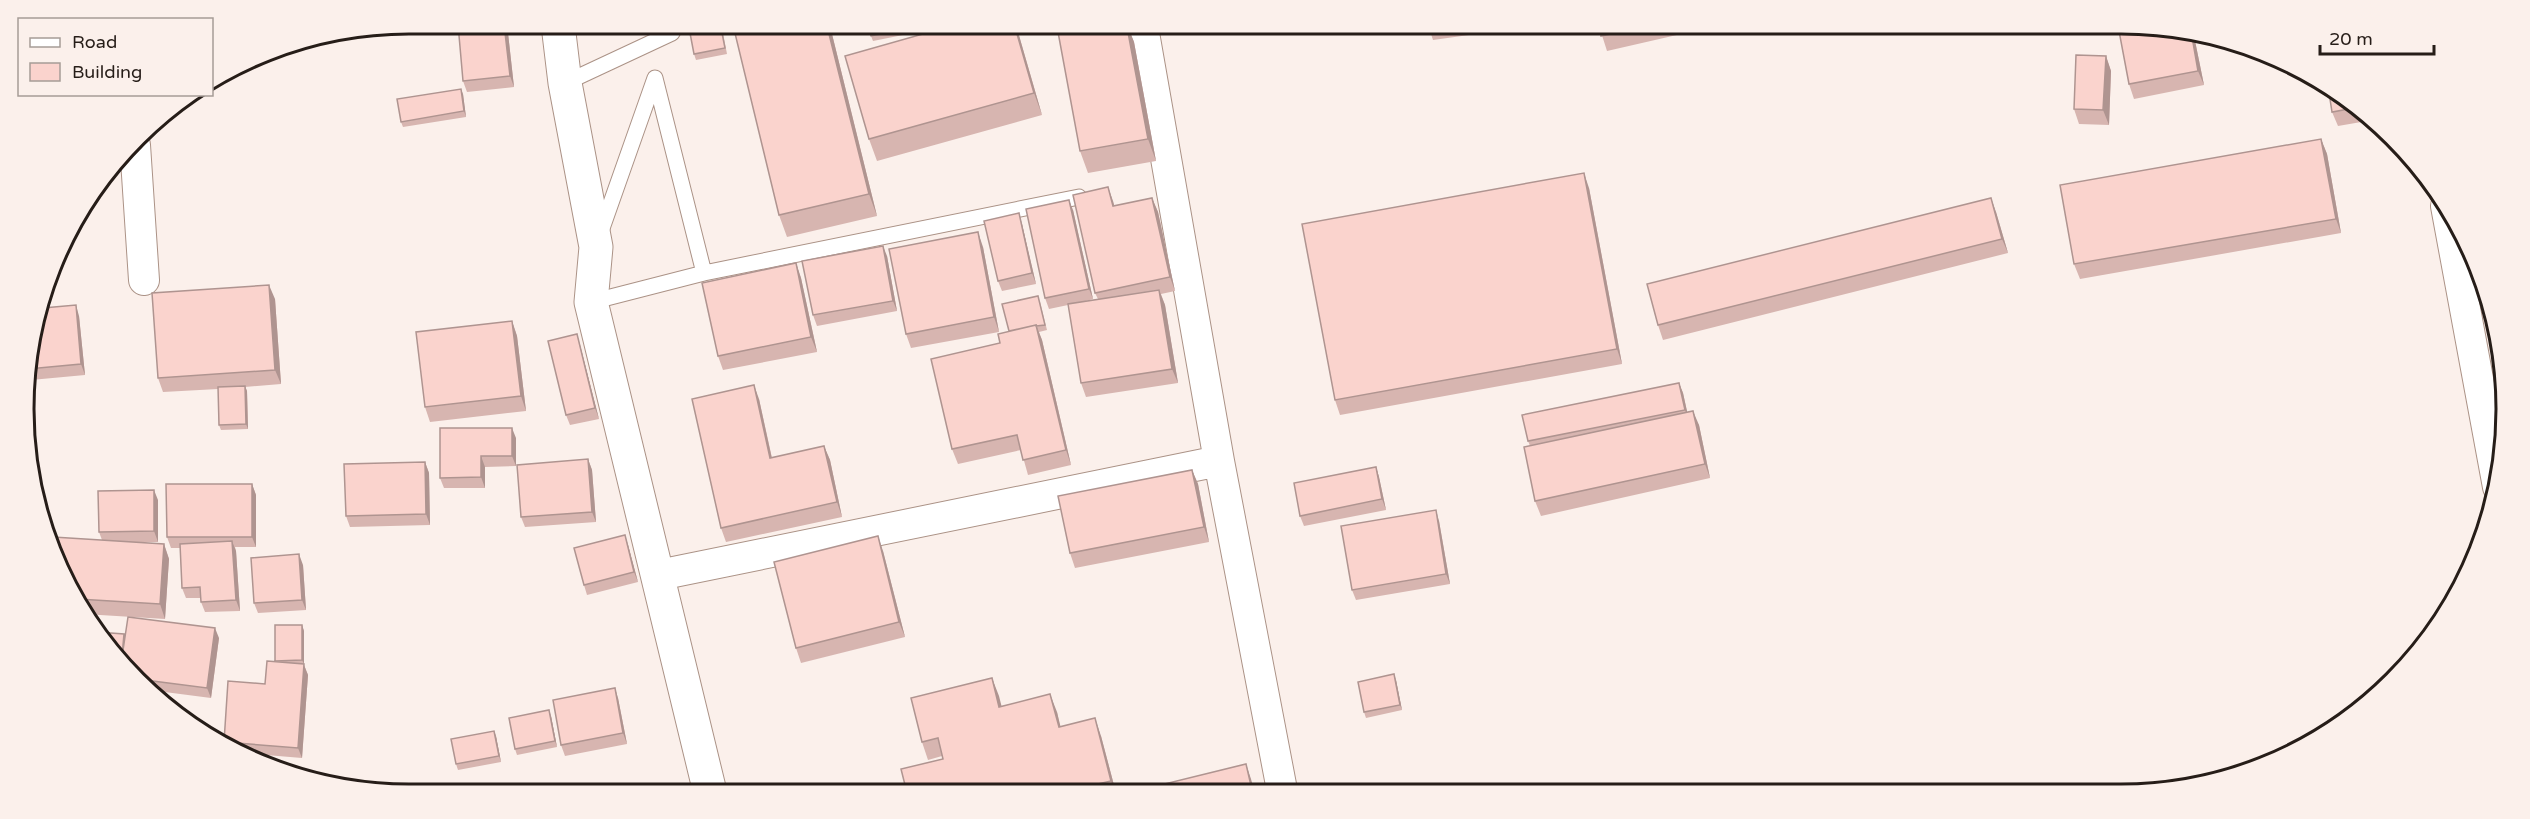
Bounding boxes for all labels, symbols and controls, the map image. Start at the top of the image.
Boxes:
legend [18,18,213,96]
scale bar [2320,18,2434,56]
text: 20 m [2329,28,2373,50]
text: Road [72,31,117,53]
text: Building [72,61,142,83]

